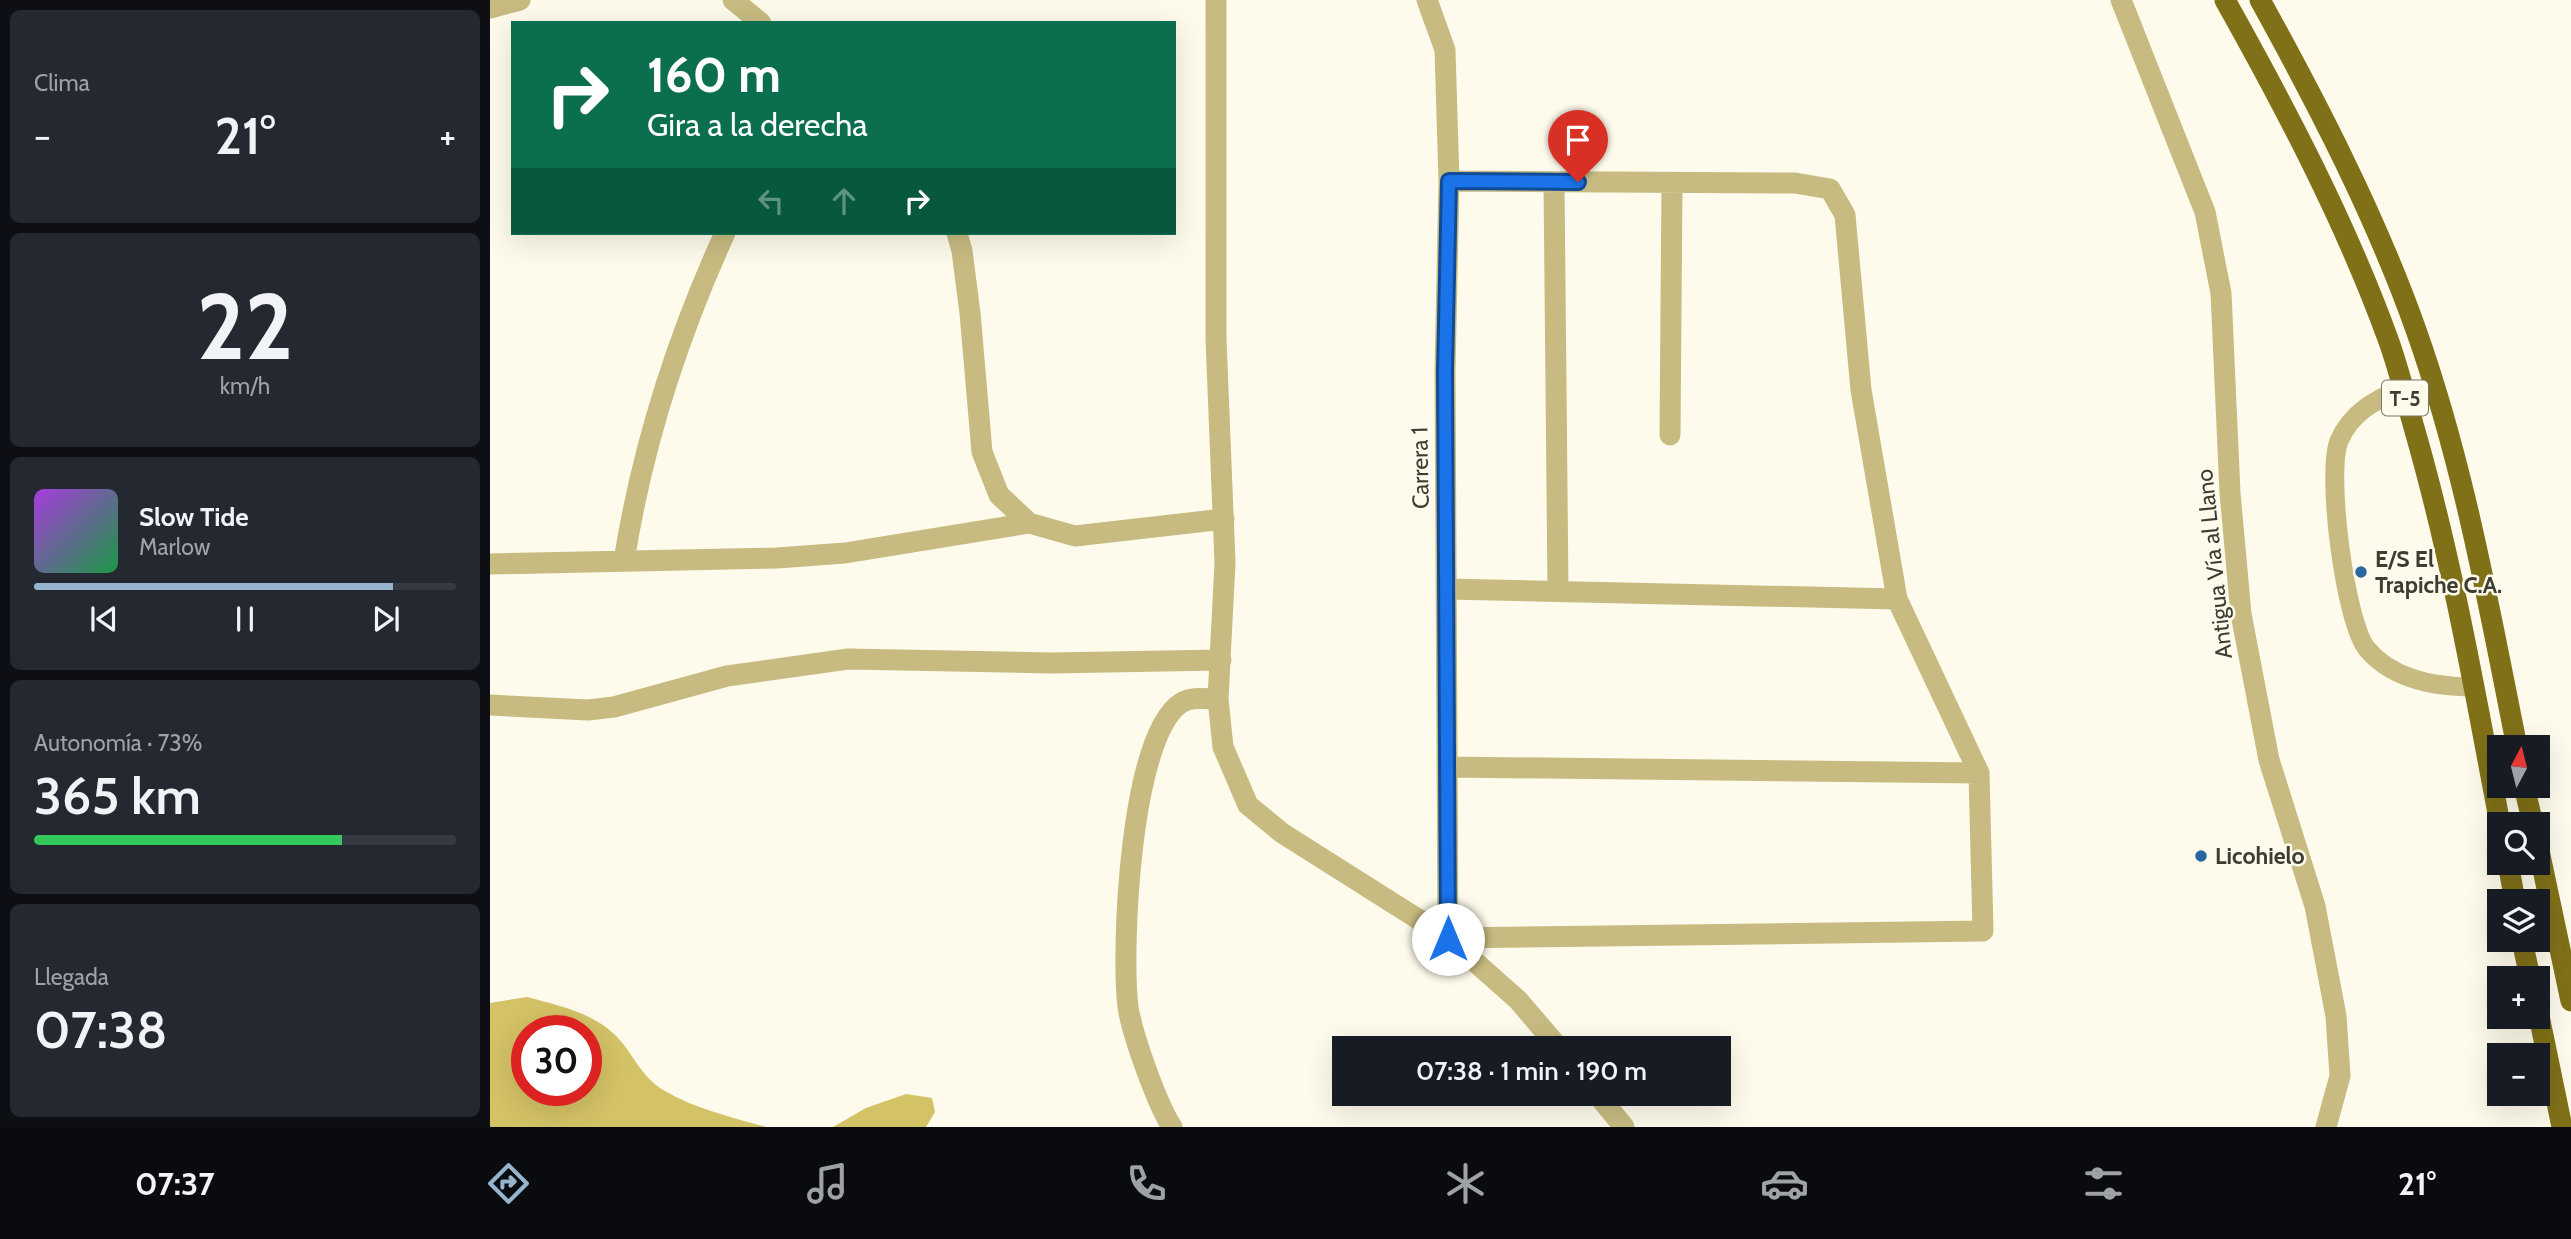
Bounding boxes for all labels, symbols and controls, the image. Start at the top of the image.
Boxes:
text: 160 m [647,45,781,104]
icon: right [532,49,623,140]
text: Clima [34,69,90,97]
text: 21° [215,104,275,167]
text: Gira a la derecha [647,105,868,144]
pin [1548,110,1608,182]
text: − [34,112,51,159]
text: + [439,112,456,159]
icon: arrive [1559,121,1597,159]
icon: left [752,182,790,220]
icon: ahead [825,182,863,220]
icon: right [898,182,936,220]
text: 22 [197,271,293,382]
text: km/h [220,372,270,400]
road number: T-5 [2382,380,2428,416]
street label: Carrera 1 [1405,427,1435,509]
street label: Antigua Vía al Llano [2190,468,2238,660]
text: Slow Tide [139,501,249,533]
text: Marlow [139,533,210,561]
place label: E/S El Trapiche C.A. [2375,545,2502,599]
marker: E/S El Trapiche C.A. [2353,564,2369,580]
icon: previous [85,600,123,638]
icon: pause [226,600,264,638]
icon: next [367,600,405,638]
text: Autonomía · 73% [34,729,202,757]
north arrow [2487,735,2550,798]
map controls [2487,735,2550,1106]
text: 365 km [34,764,201,827]
button: search [2487,812,2550,875]
place label: Licohielo [2215,842,2305,870]
marker: Licohielo [2193,848,2209,864]
button: layers [2487,889,2550,952]
position arrow [1411,902,1485,976]
text: Llegada [34,963,109,991]
button: + [2487,966,2550,1029]
text: 07:38 [34,998,168,1061]
speed limit sign: 30 [511,1015,602,1106]
button: − [2487,1043,2550,1106]
text: 07:38 · 1 min · 190 m [1416,1055,1647,1087]
icon: directions [484,1159,533,1208]
icon: music [803,1159,852,1208]
icon: phone [1122,1159,1171,1208]
icon: climate [1441,1159,1490,1208]
icon: car [1760,1159,1809,1208]
icon: filters [2079,1159,2128,1208]
text: 07:37 [135,1164,215,1203]
text: 21° [2398,1164,2436,1203]

